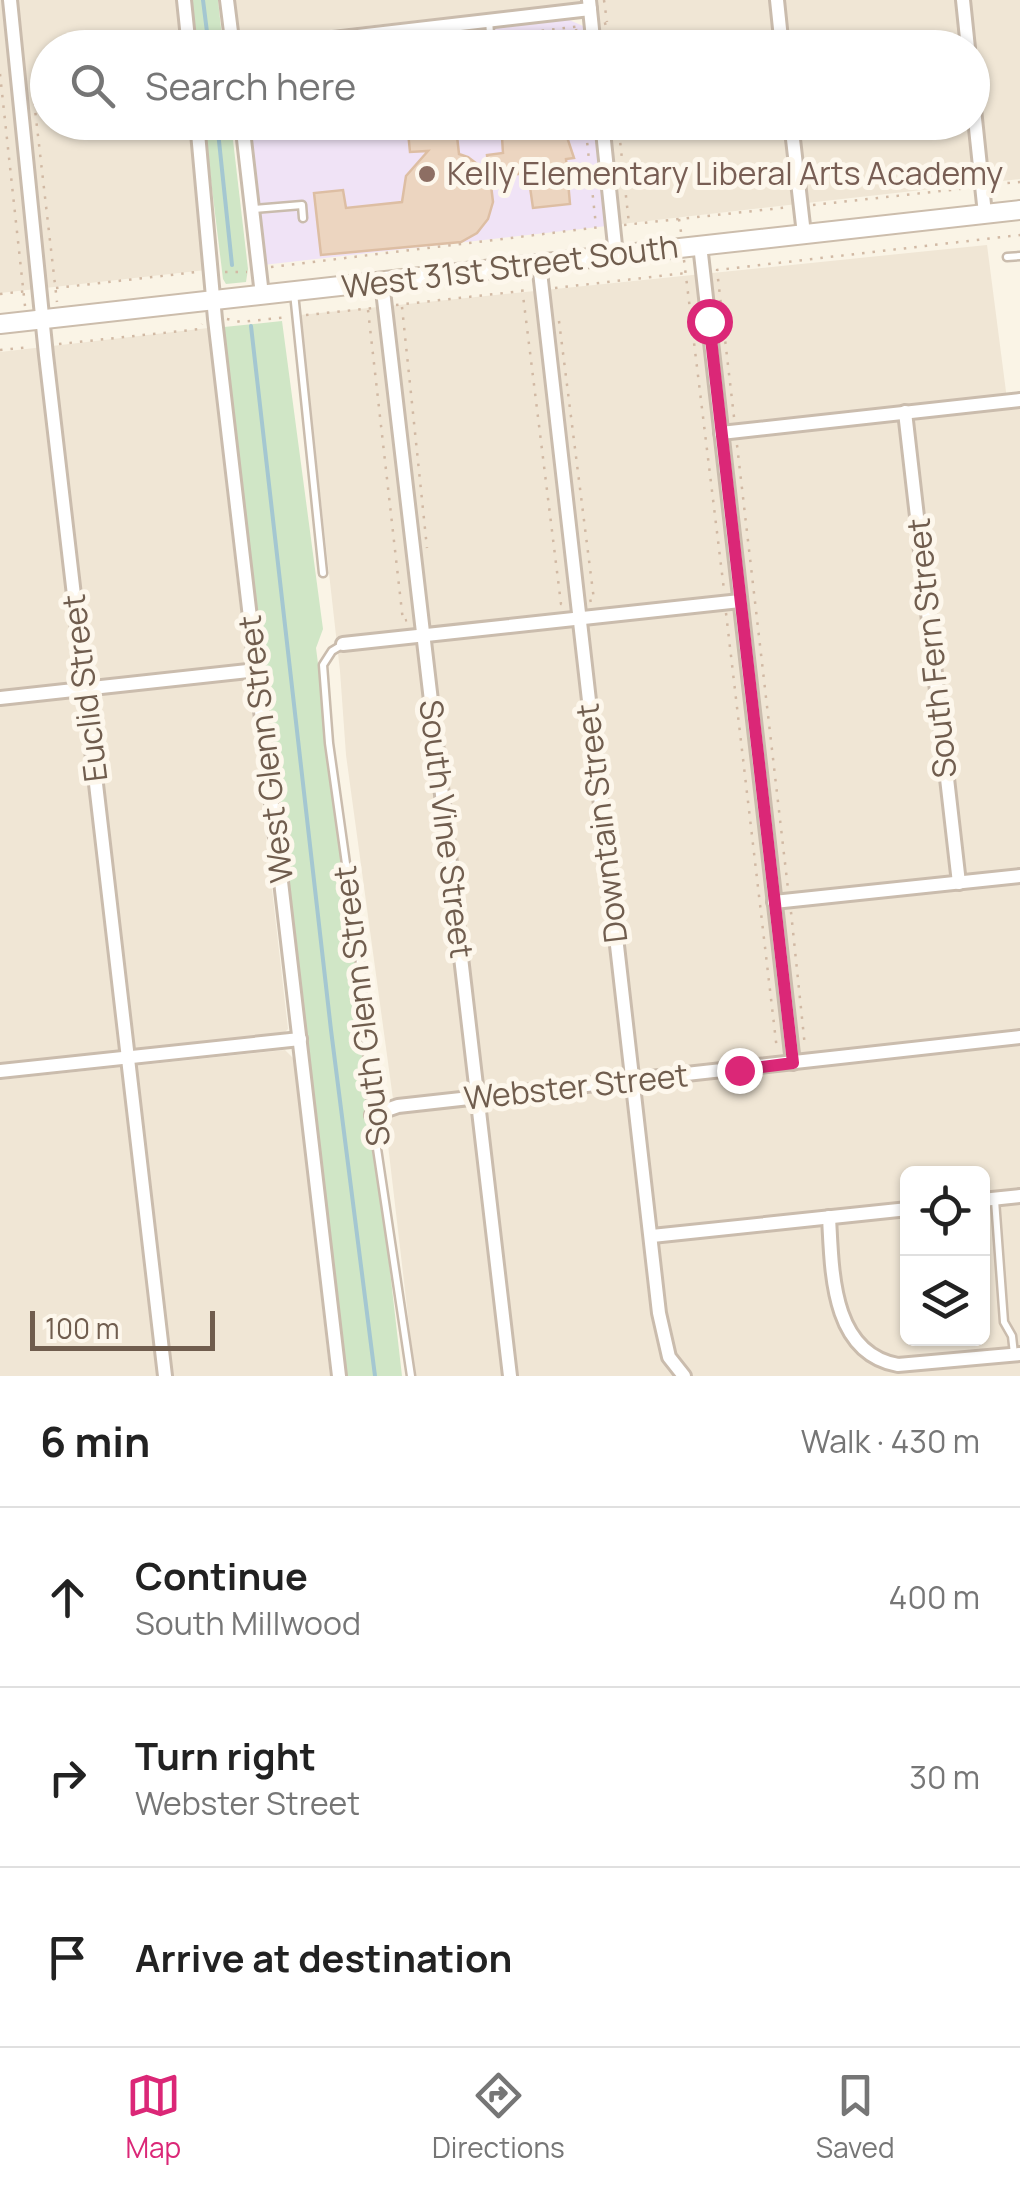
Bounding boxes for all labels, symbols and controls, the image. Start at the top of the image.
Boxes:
search box [30,30,990,140]
icon: search [65,58,120,113]
text: Search here [145,59,356,111]
place label: Kelly Elementary Liberal Arts Academy [447,151,1003,195]
marker: Kelly Elementary Liberal Arts Academy [416,163,438,185]
street label: West 31st Street South [339,224,681,308]
route start [687,299,733,345]
street label: South Fern Street [895,516,967,780]
street label: Euclid Street [51,592,117,784]
street label: West Glenn Street [227,613,303,886]
street label: South Vine Street [409,697,485,961]
street label: Downtain Street [564,701,638,945]
street label: South Glenn Street [322,863,400,1149]
route end [717,1048,763,1094]
street label: Webster Street [462,1052,690,1120]
map controls [900,1166,990,1346]
button: locate [900,1166,990,1256]
button: layers [900,1256,990,1346]
scale bar [30,1306,215,1350]
text: 100 m [45,1309,119,1347]
text: 6 min [40,1412,150,1470]
text: Walk · 430 m [801,1419,980,1463]
text: Continue [135,1549,308,1601]
icon: ahead [40,1570,95,1625]
text: 400 m [889,1575,980,1619]
text: South Millwood [135,1601,361,1645]
text: Turn right [135,1729,316,1781]
icon: right [40,1750,95,1805]
text: 30 m [909,1755,980,1799]
text: Webster Street [135,1781,360,1825]
icon: arrive [40,1930,95,1985]
text: Arrive at destination [135,1931,512,1983]
tab: Map [125,2068,181,2166]
tab: Directions [432,2068,565,2166]
tab: Saved [816,2068,895,2166]

